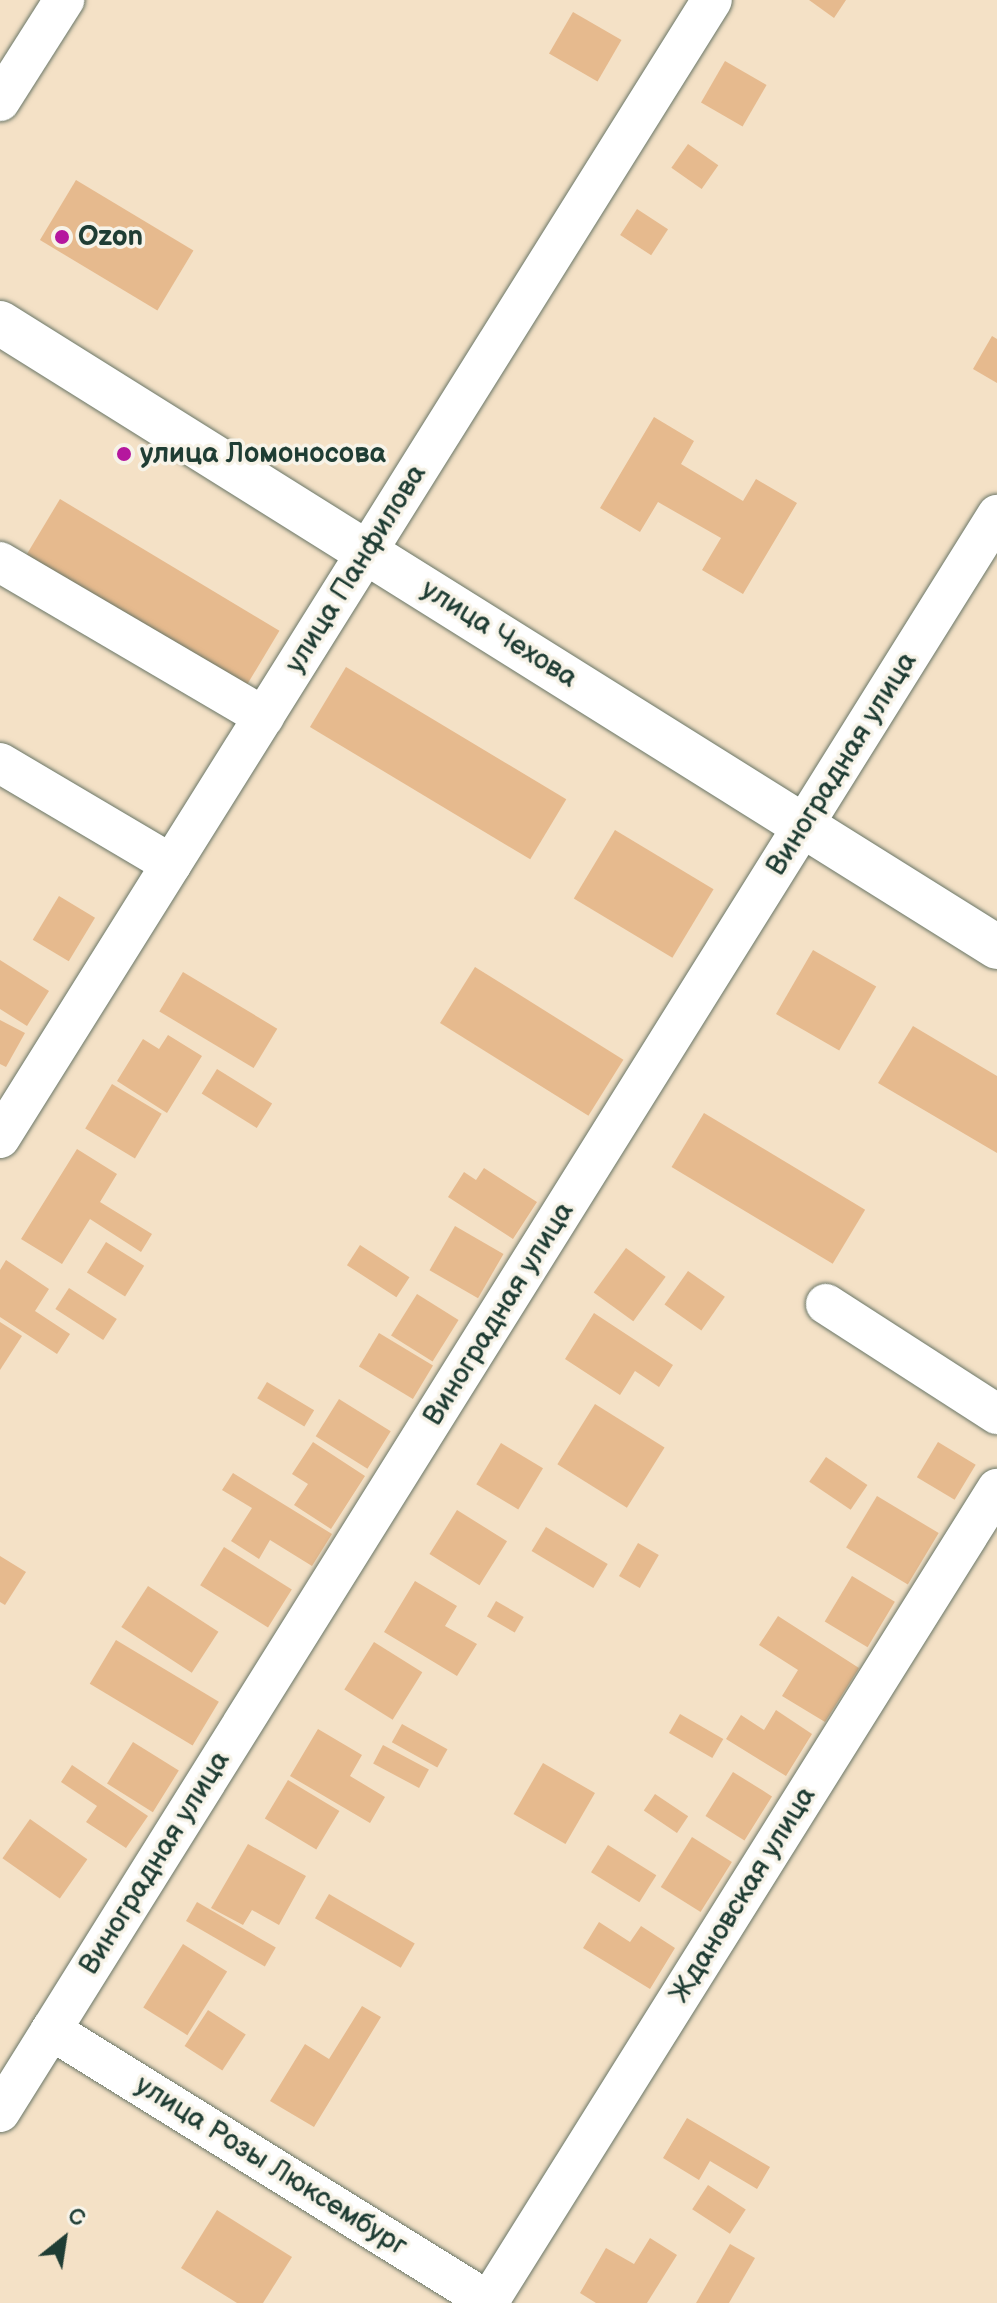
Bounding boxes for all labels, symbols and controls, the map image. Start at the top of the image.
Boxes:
place label: Ozon [78,220,143,254]
marker: Ozon [53,228,71,246]
place label: улица Ломоносова [140,437,386,471]
marker: улица Ломоносова [115,445,133,463]
street label: улица Панфилова [278,459,434,679]
street label: улица Чехова [415,573,583,695]
street label: Виноградная улица [760,646,924,882]
street label: Виноградная улица [417,1196,581,1432]
street label: Виноградная улица [73,1745,237,1981]
street label: Ждановская улица [663,1781,823,2009]
street label: улица Розы Люксембург [129,2069,413,2263]
north arrow [24,2199,104,2279]
text: С [63,2202,90,2233]

